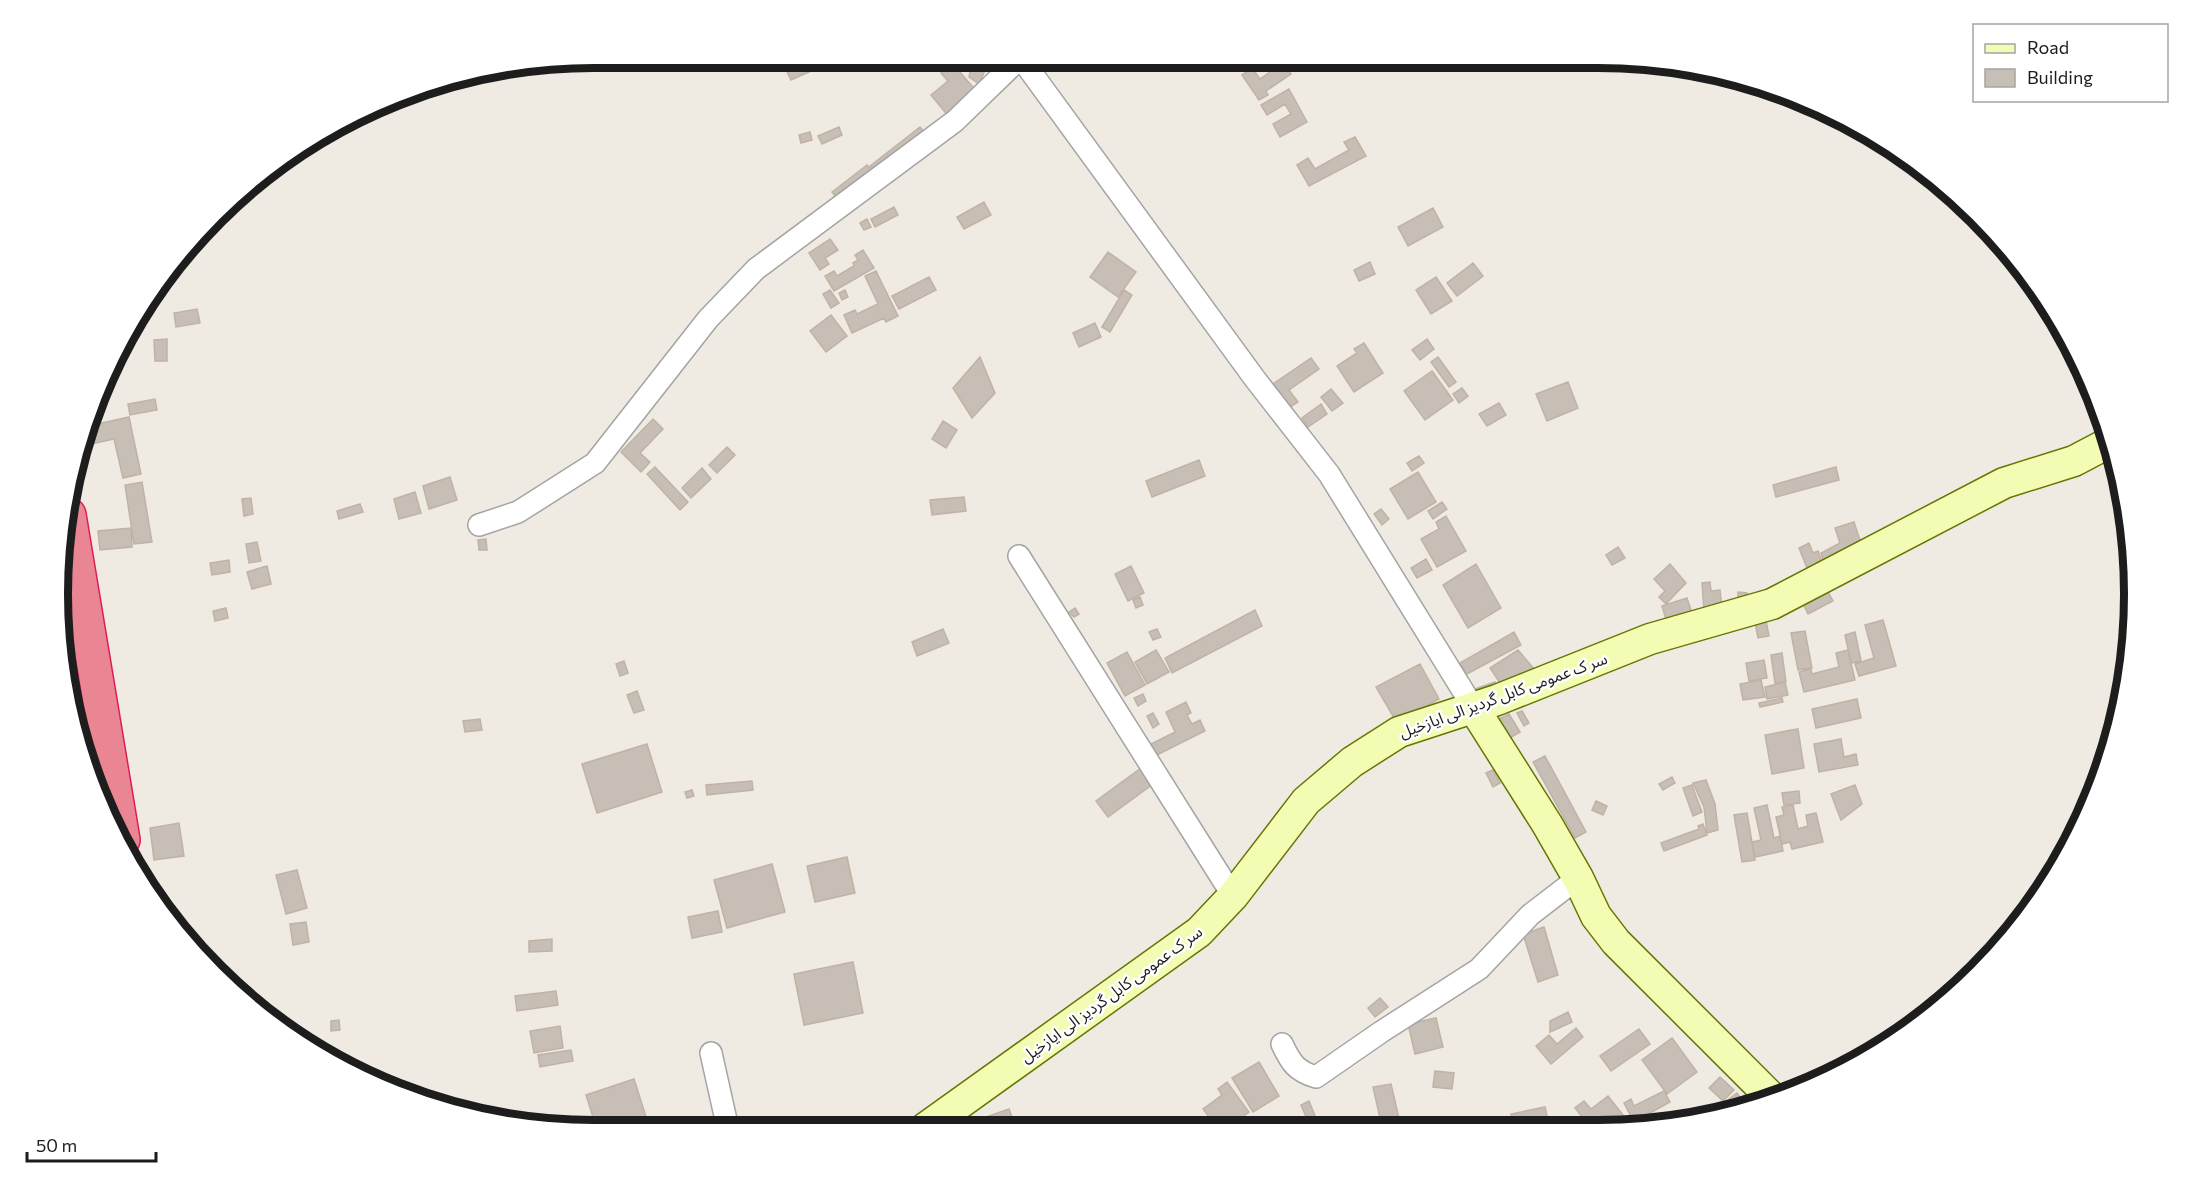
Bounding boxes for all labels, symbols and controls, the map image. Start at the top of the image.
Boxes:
legend [1973,24,2168,102]
text: Road [2027,36,2069,58]
text: Building [2027,66,2093,88]
street label: سر ک عمومی کابل گردیز الی ایازخیل [1396,648,1610,742]
street label: سر ک عمومی کابل گردیز الی ایازخیل [1016,921,1206,1067]
scale bar [27,1125,156,1163]
text: 50 m [36,1134,77,1156]

